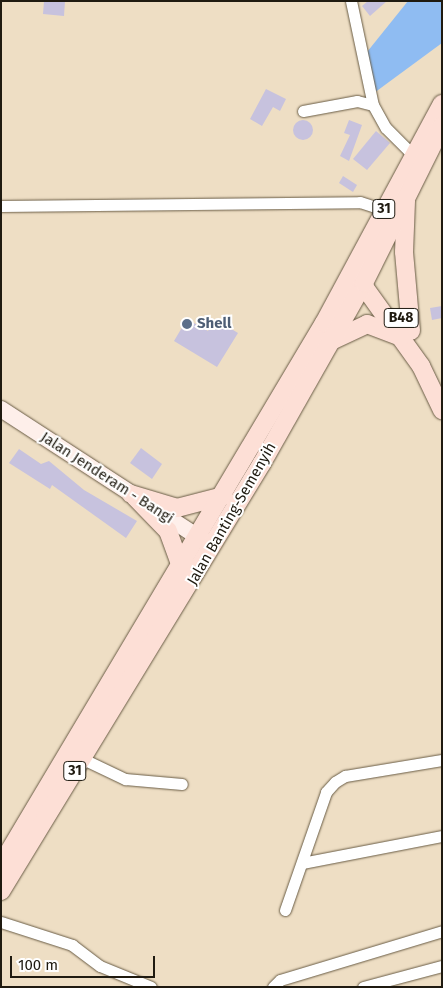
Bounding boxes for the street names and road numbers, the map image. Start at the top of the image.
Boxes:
road number: 31 [372,198,396,220]
road number: B48 [384,306,418,330]
street label: Jalan Jenderam - Bangi [37,428,177,528]
street label: Jalan Banting-Semenyih [184,439,280,589]
road number: 31 [62,759,88,782]

